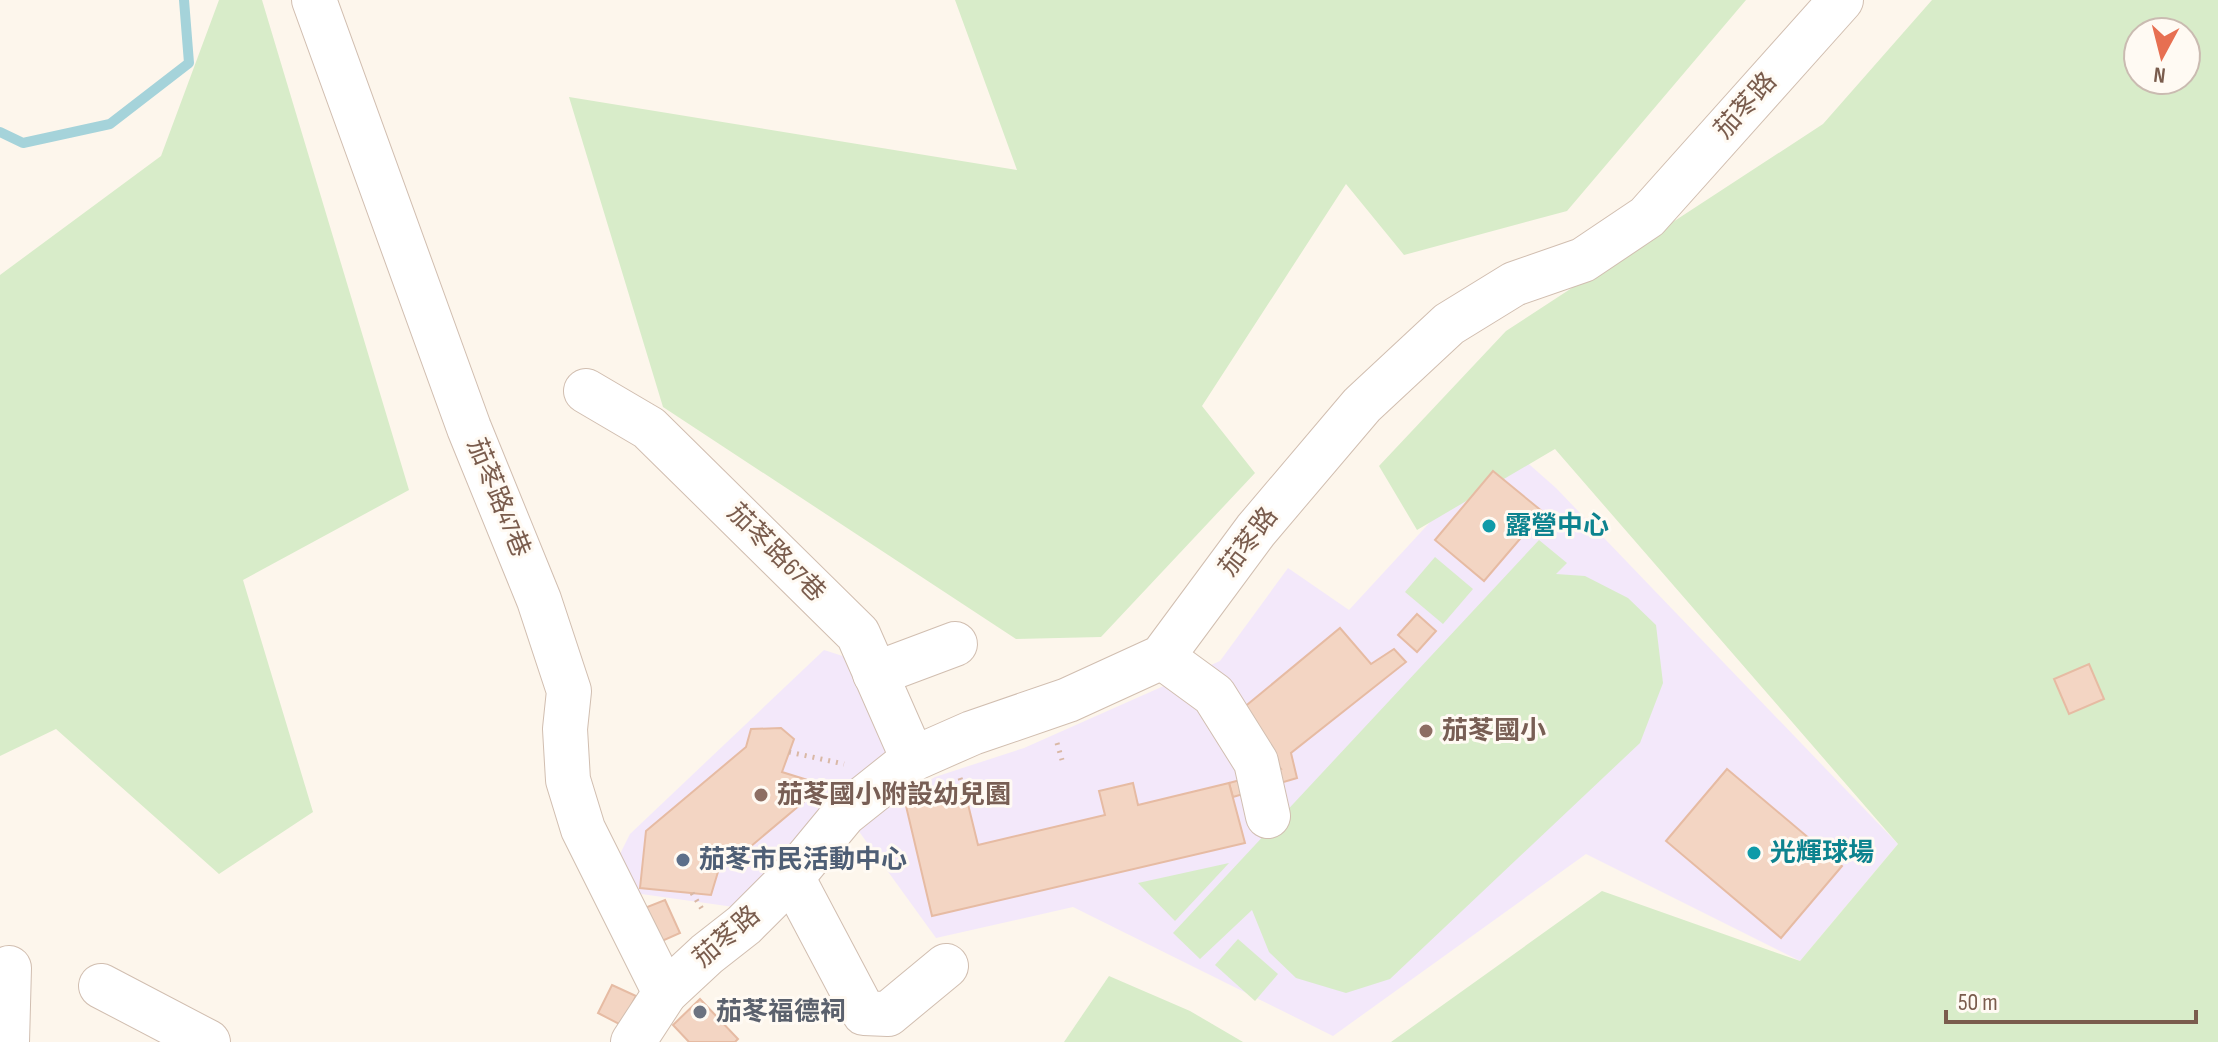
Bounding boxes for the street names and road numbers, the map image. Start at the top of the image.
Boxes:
street label: 茄苳路 [1708,67,1784,145]
street label: 茄苳路47巷 [460,434,536,562]
street label: 茄苳路67巷 [721,498,831,608]
street label: 茄苳路 [1213,502,1285,582]
street label: 茄苳路 [687,900,767,974]

